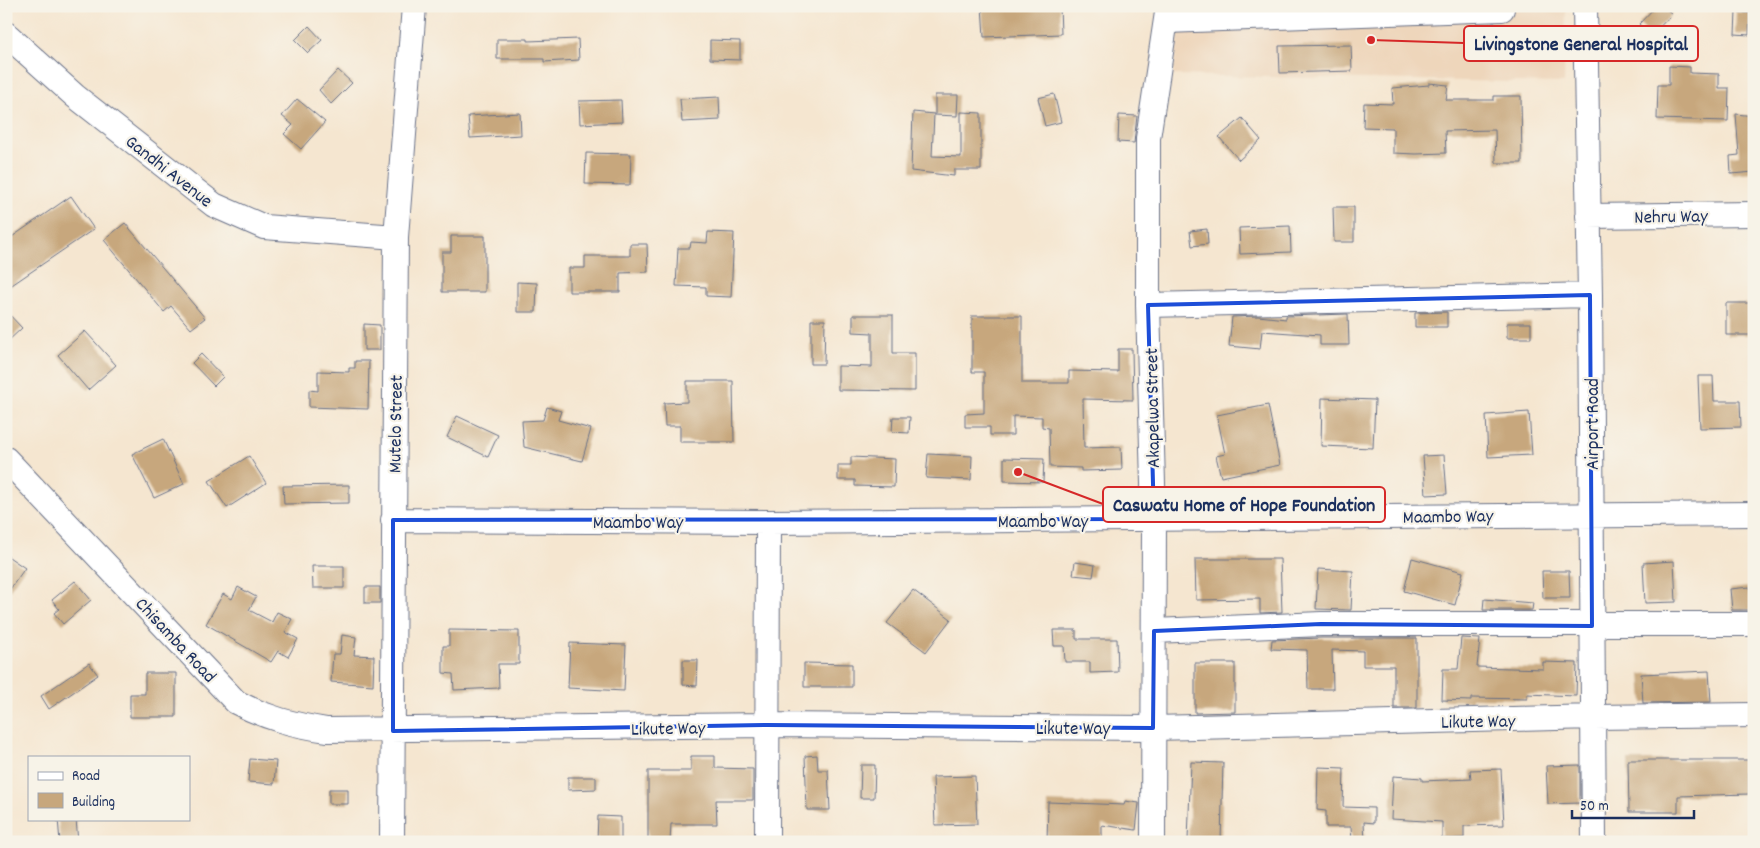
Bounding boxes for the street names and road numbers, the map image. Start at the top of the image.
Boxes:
street label: Gandhi Avenue [118,130,217,216]
street label: Nehru Way [1634,204,1708,233]
street label: Akapelwa Street [1140,348,1169,468]
street label: Mutelo Street [383,375,412,473]
street label: Airport Road [1581,378,1608,470]
street label: Maambo Way [1403,504,1494,533]
street label: Maambo Way [998,510,1089,537]
street label: Maambo Way [593,511,684,538]
street label: Chisamba Road [128,592,221,690]
street label: Likute Way [1441,709,1516,738]
street label: Likute Way [631,716,706,745]
street label: Likute Way [1036,717,1111,744]

